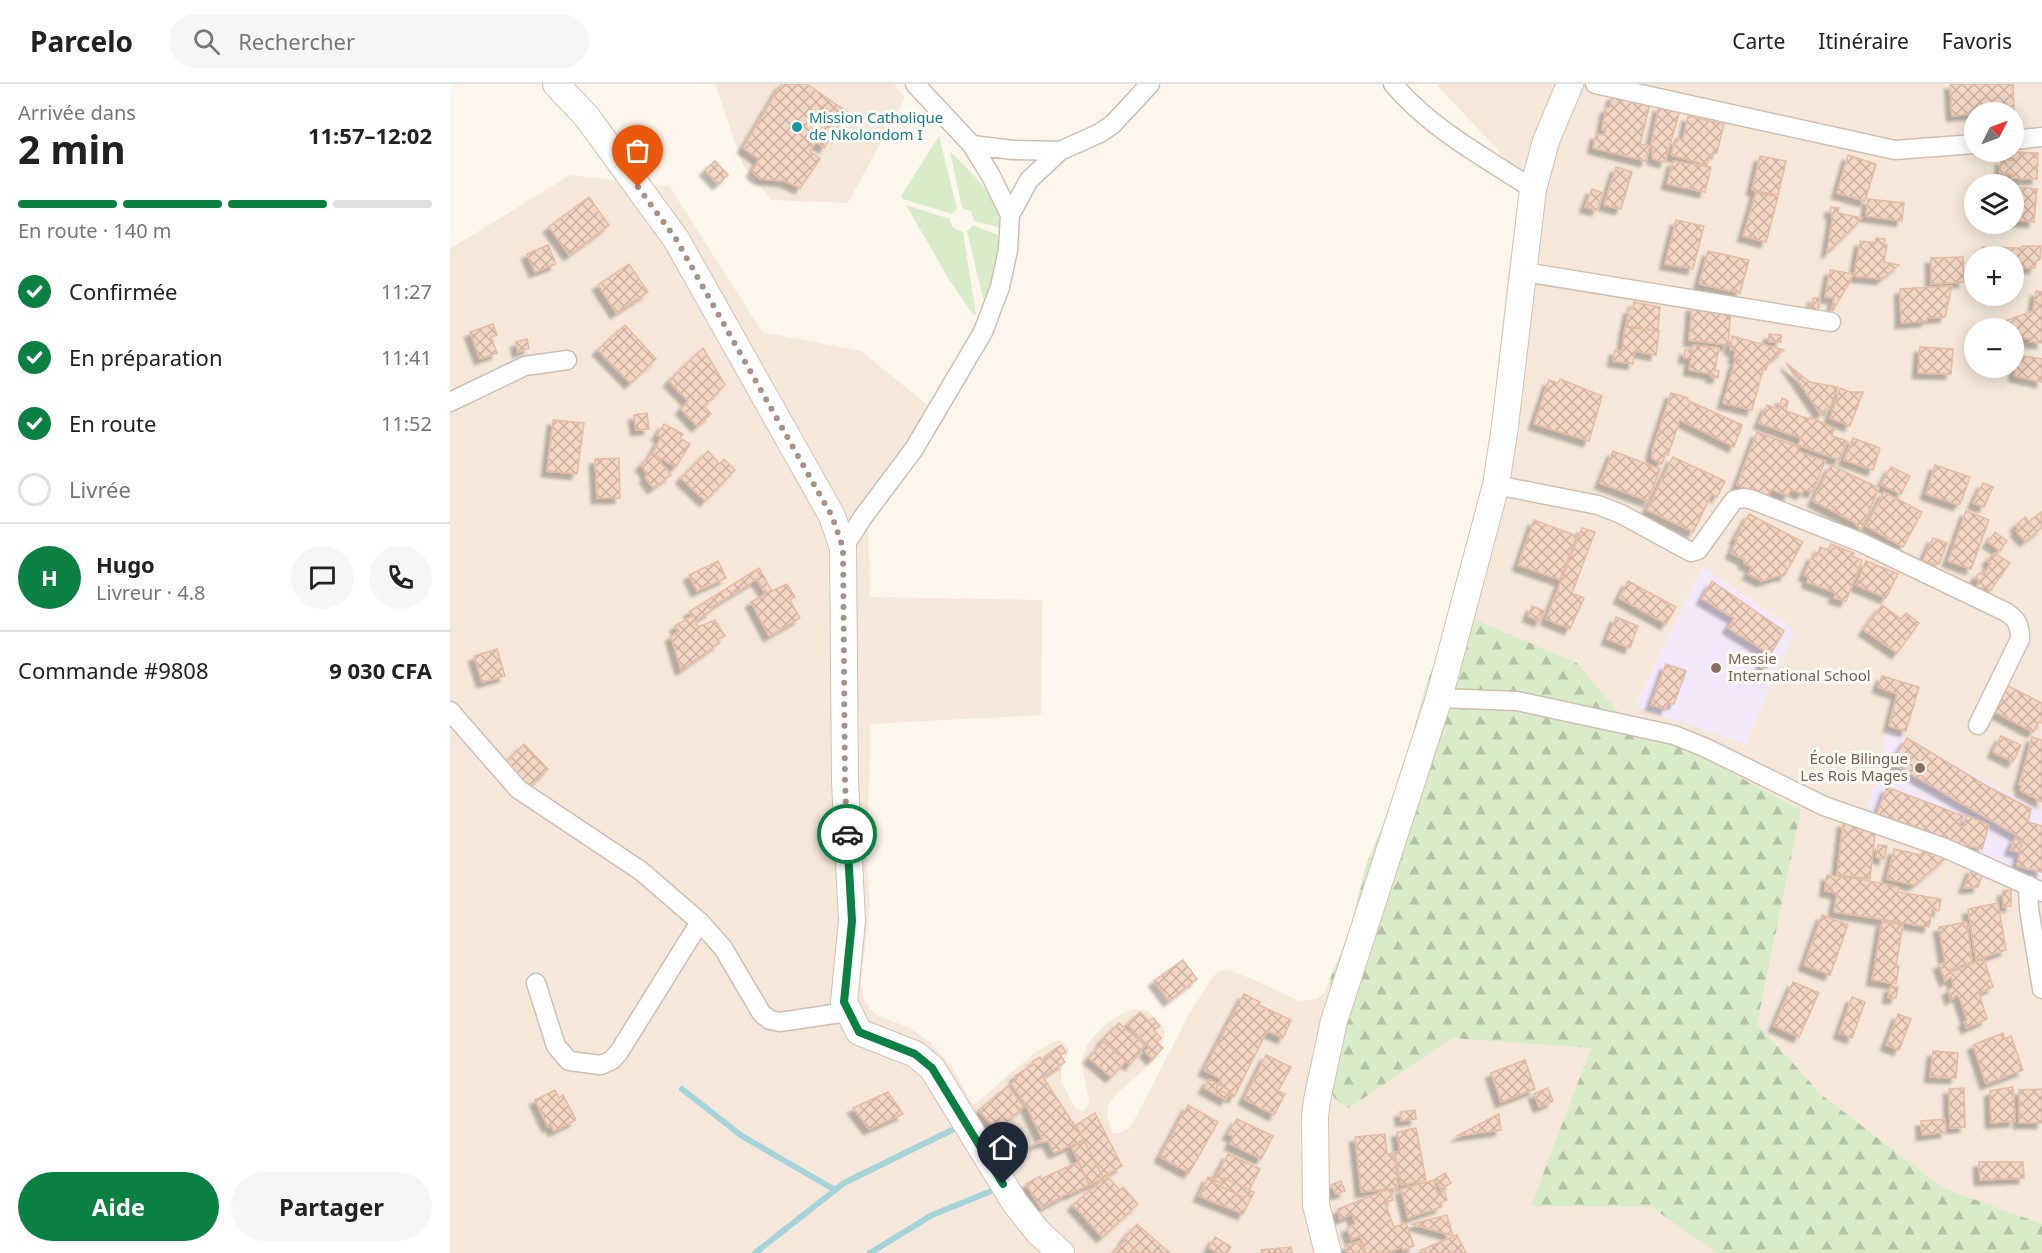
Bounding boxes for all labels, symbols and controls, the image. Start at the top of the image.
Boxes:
search box [169,14,589,68]
text: Parcelo [30,22,133,60]
icon: search [190,25,223,58]
text: Rechercher [238,26,355,56]
text: Carte [1732,27,1785,55]
text: Itinéraire [1818,27,1909,55]
text: Favoris [1942,27,2012,55]
text: Arrivée dans [18,99,136,126]
north arrow [1964,102,2024,162]
map controls [1964,102,2024,378]
place label: Mission Catholique de Nkolondom I [809,107,943,144]
text: 11:57–12:02 [308,120,432,150]
marker: Mission Catholique de Nkolondom I [790,120,804,134]
text: 2 min [18,122,125,175]
pin [612,125,663,187]
icon: bag [621,134,654,167]
button: layers [1964,174,2024,234]
text: En route · 140 m [18,217,171,244]
button: + [1964,246,2024,306]
icon: check [18,275,51,308]
text: Confirmée [69,276,178,306]
text: 11:27 [381,278,432,305]
button: − [1964,318,2024,378]
icon: check [18,341,51,374]
text: En préparation [69,342,223,372]
text: 11:41 [381,344,432,371]
icon: check [18,407,51,440]
text: En route [69,408,156,438]
text: 11:52 [381,410,432,437]
text: Livrée [69,474,131,504]
button: chat [291,546,354,609]
button: phone [369,546,432,609]
text: Hugo [96,549,155,579]
text: H [41,562,58,592]
text: Livreur · 4.8 [96,579,206,606]
place label: Messie International School [1728,648,1871,685]
text: Commande #9808 [18,655,209,685]
text: 9 030 CFA [329,655,432,685]
marker: Messie International School [1709,661,1723,675]
place label: École Bilingue Les Rois Mages [1800,748,1908,785]
marker: École Bilingue Les Rois Mages [1913,761,1927,775]
courier [817,804,877,864]
icon: car [831,818,864,851]
pin [977,1122,1028,1184]
icon: home [986,1131,1019,1164]
button: Aide [18,1172,219,1241]
button: Partager [231,1172,432,1241]

